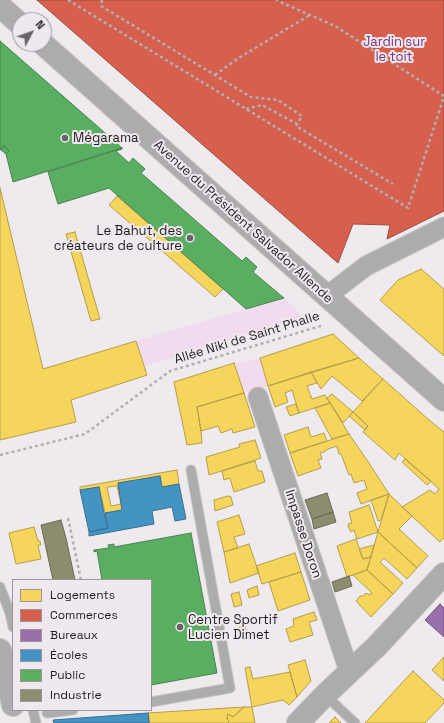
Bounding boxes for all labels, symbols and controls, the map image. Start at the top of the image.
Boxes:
north arrow [12,12,52,52]
text: N [33,17,48,32]
park label: Jardin sur le toit [363,34,425,65]
place label: Mégarama [73,130,139,146]
marker: Mégarama [60,133,70,143]
street label: Avenue du Président Salvador Allende [150,137,336,307]
place label: Le Bahut, des créateurs de culture [54,223,182,254]
marker: Le Bahut, des créateurs de culture [185,233,195,243]
street label: Allée Niki de Saint Phalle [172,308,322,368]
street label: Impasse Doron [281,488,325,580]
legend [12,579,152,711]
text: Logements [50,587,115,603]
text: Commerces [50,607,118,623]
place label: Centre Sportif Lucien Dimet [188,612,278,643]
marker: Centre Sportif Lucien Dimet [175,622,185,632]
text: Bureaux [50,627,98,643]
text: Écoles [50,647,88,663]
text: Public [50,667,85,683]
text: Industrie [50,687,102,703]

